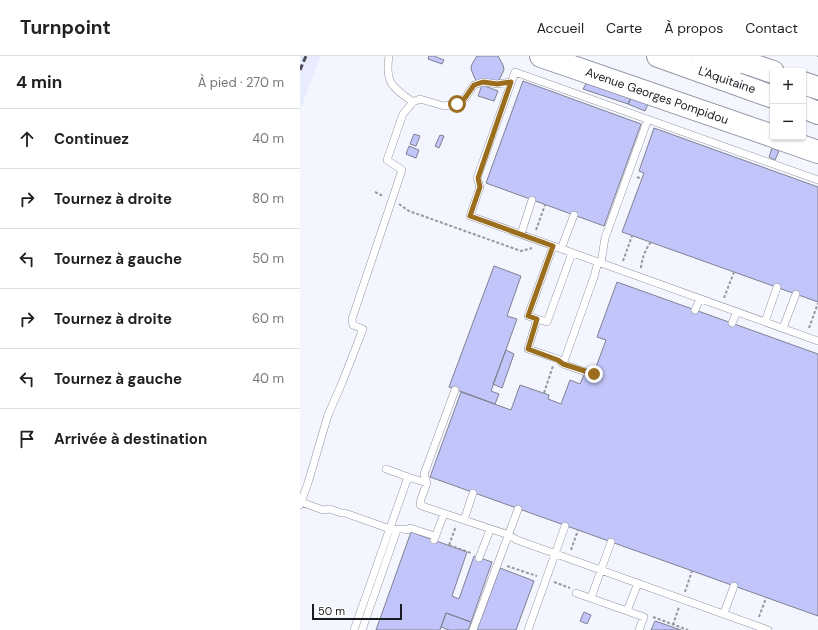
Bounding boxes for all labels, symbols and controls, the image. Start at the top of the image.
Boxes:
text: Turnpoint [20,15,111,40]
text: Accueil [537,19,584,37]
text: Carte [606,19,642,37]
text: À propos [664,19,723,37]
text: Contact [745,19,798,37]
street label: L'Aquitaine [696,63,758,97]
street label: Avenue Georges Pompidou [583,64,731,128]
map controls [770,68,806,140]
button: + [770,68,806,104]
text: 4 min [16,71,62,93]
text: À pied · 270 m [198,74,284,91]
route start [448,95,466,113]
button: − [770,104,806,140]
icon: ahead [16,128,38,150]
text: Continuez [54,129,129,149]
text: 40 m [252,130,284,147]
icon: right [16,188,38,210]
text: Tournez à droite [54,189,172,209]
text: 80 m [252,190,284,207]
icon: left [16,248,38,270]
text: Tournez à gauche [54,249,182,269]
text: 50 m [252,250,284,267]
icon: right [16,308,38,330]
text: Tournez à droite [54,309,172,329]
text: 60 m [252,310,284,327]
route end [585,365,603,383]
icon: left [16,368,38,390]
text: Tournez à gauche [54,369,182,389]
text: 40 m [252,370,284,387]
icon: arrive [16,428,38,450]
text: Arrivée à destination [54,429,207,449]
scale bar [312,602,402,621]
text: 50 m [318,604,345,618]

